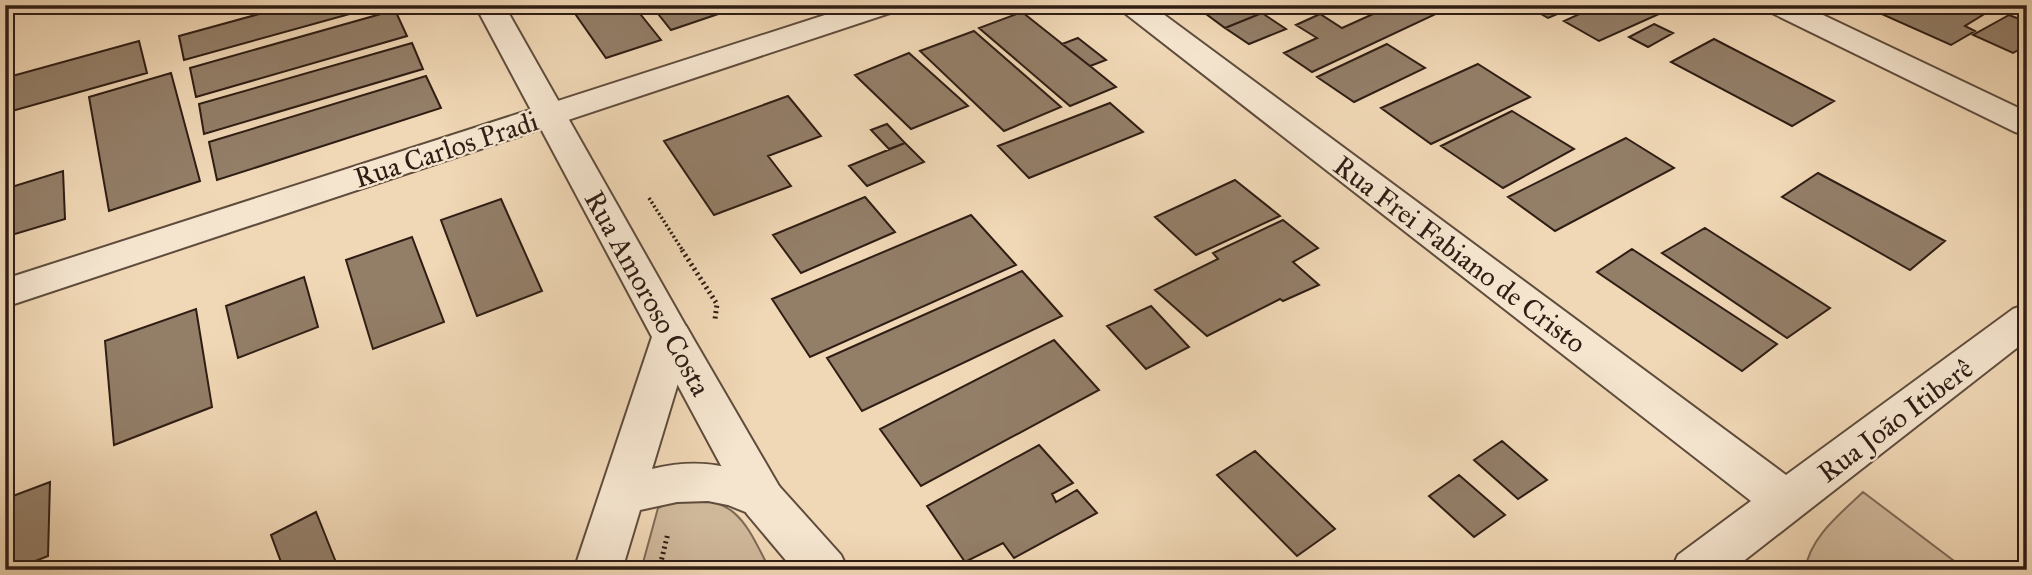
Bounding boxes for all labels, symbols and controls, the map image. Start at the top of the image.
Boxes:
street label: Rua Carlos Pradi [350,103,543,196]
street label: Rua Frei Fabiano de Cristo [1327,148,1593,361]
street label: Rua Amoroso Costa [577,184,719,402]
street label: Rua João Itiberê [1811,351,1980,490]

